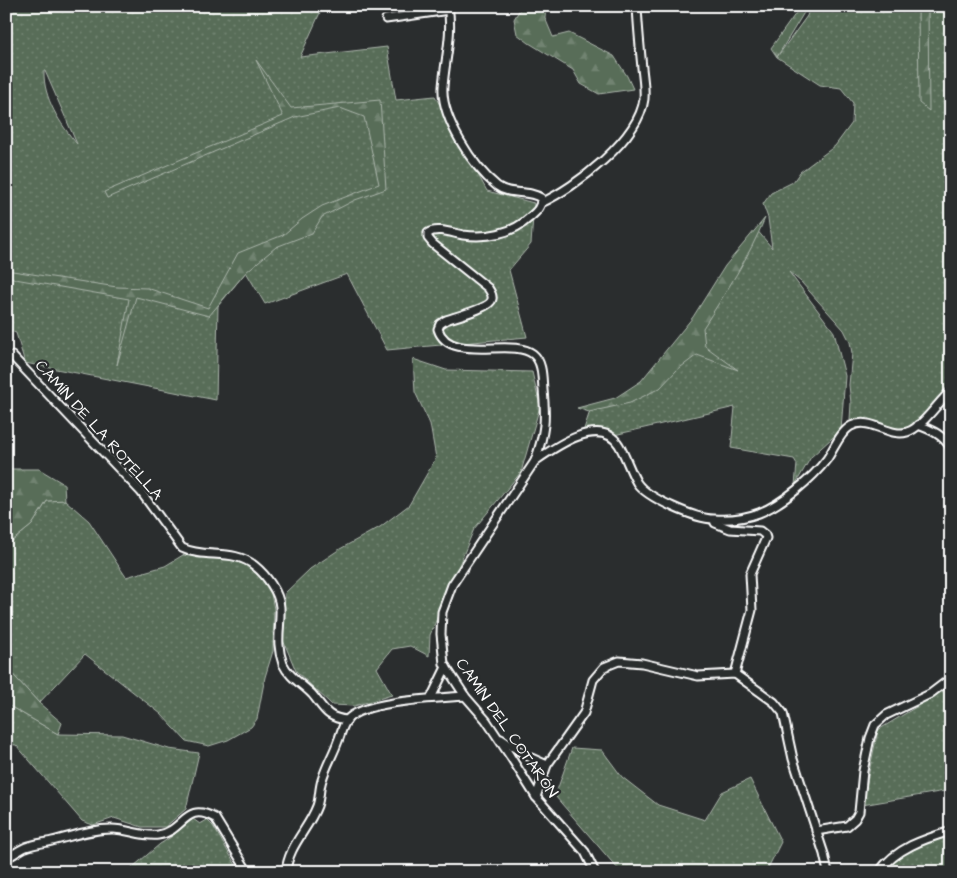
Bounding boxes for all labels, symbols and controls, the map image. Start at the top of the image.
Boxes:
street label: CAMÍN DE LA ROTELLA [30,355,168,505]
street label: CAMÍN DEL COTARÓN [451,654,563,802]

